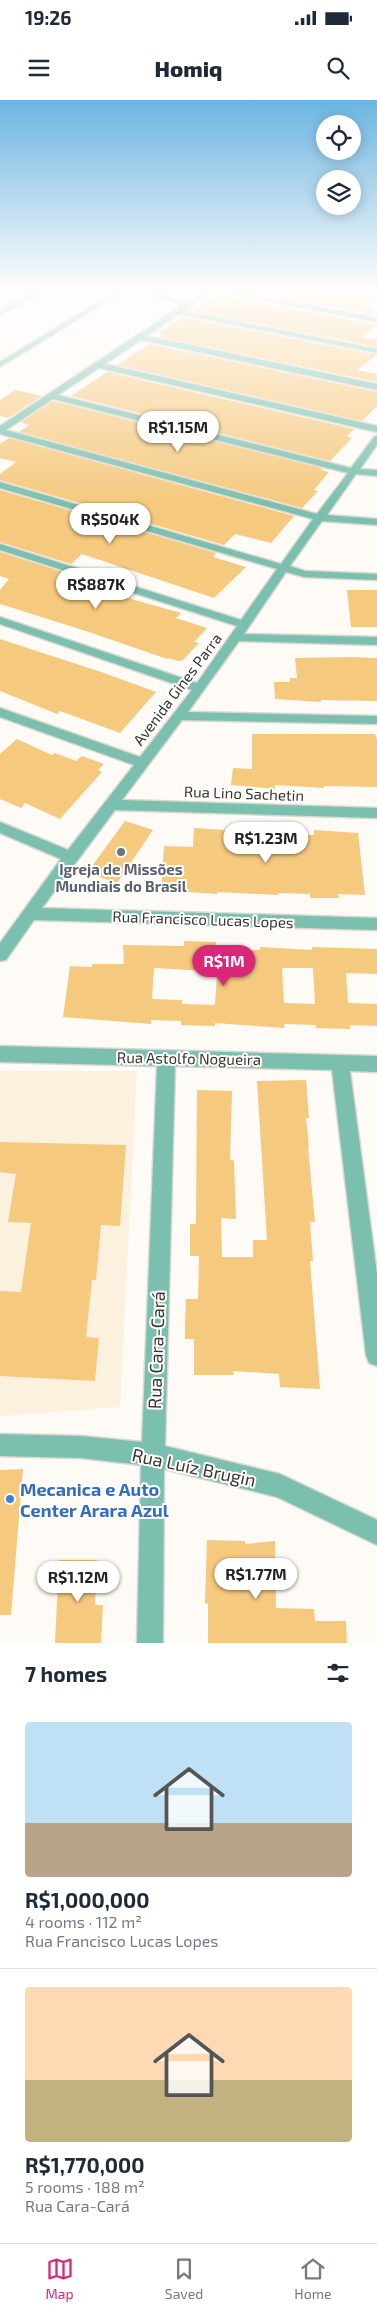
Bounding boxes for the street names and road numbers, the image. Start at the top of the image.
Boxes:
street label: Avenida Gines Parra [129,629,225,749]
street label: Rua Lino Sachetin [184,782,304,804]
street label: Rua Francisco Lucas Lopes [112,907,294,931]
street label: Rua Astolfo Nogueira [117,1048,261,1068]
street label: Rua Cara-Cará [143,1291,169,1409]
street label: Rua Luíz Brugin [130,1443,258,1491]

